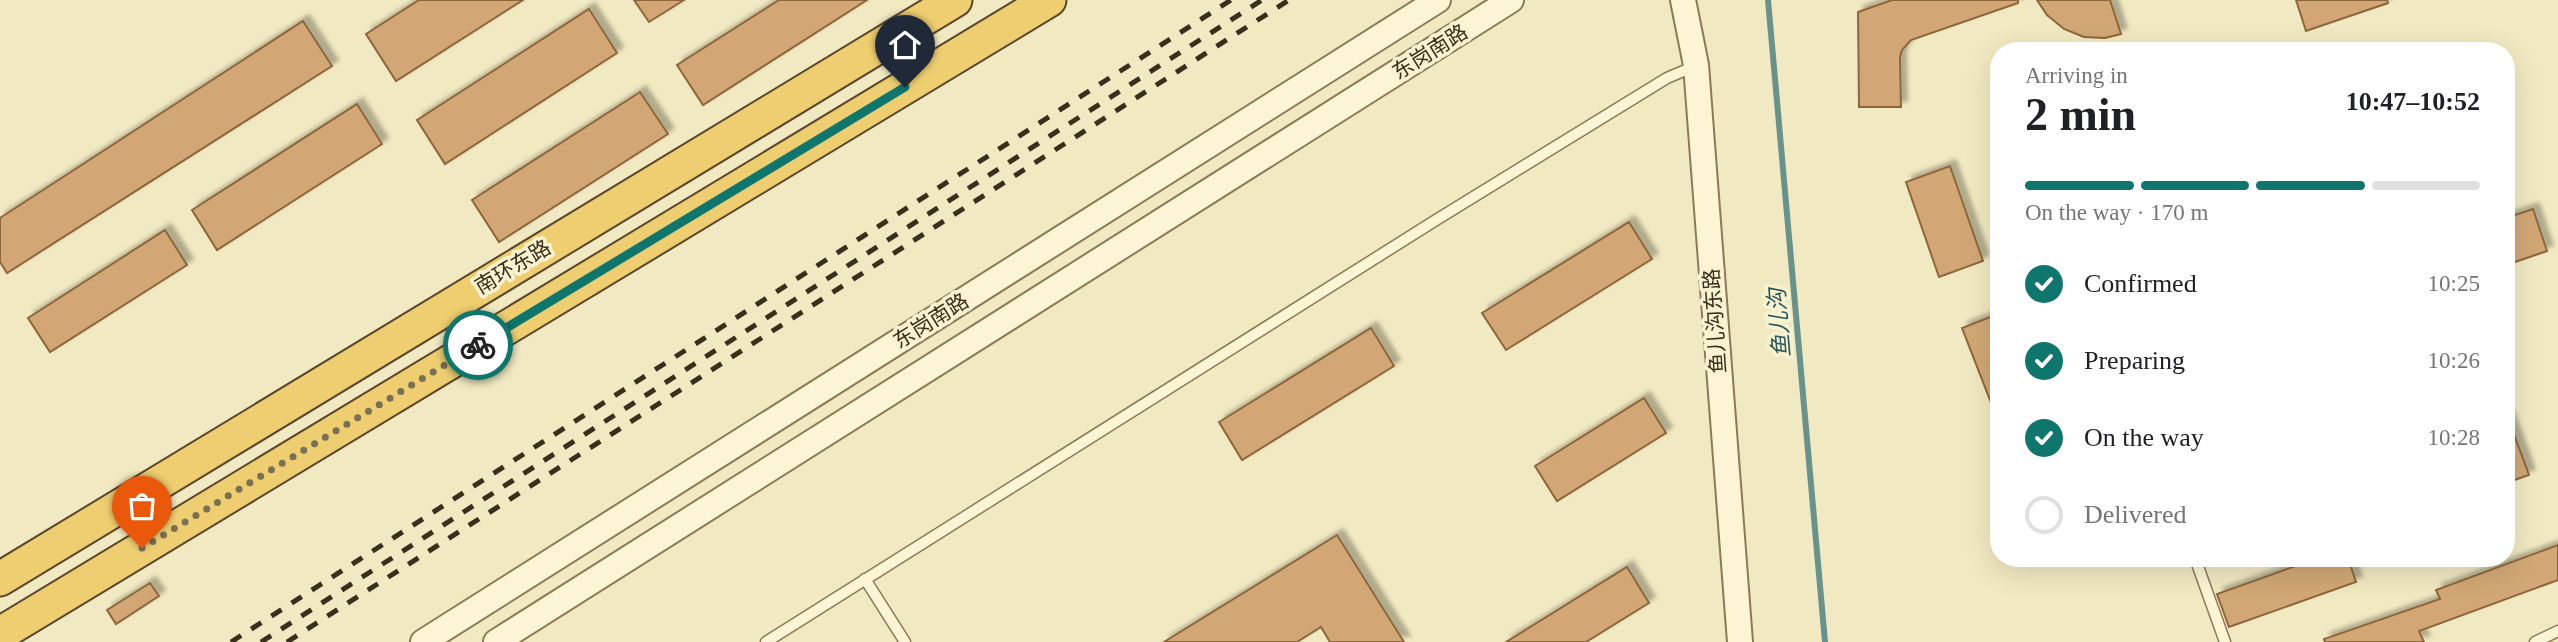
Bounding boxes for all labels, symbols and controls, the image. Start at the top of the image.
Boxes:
pin [875,15,935,87]
street label: 东岗南路 [1388,20,1472,84]
icon: home [886,26,924,64]
text: Arriving in [2025,63,2128,88]
text: 10:47–10:52 [2346,87,2480,116]
text: 2 min [2025,89,2136,140]
text: On the way · 170 m [2025,200,2208,225]
street label: 南环东路 [471,235,555,299]
icon: check [2025,265,2063,303]
street label: 鱼儿沟东路 [1699,268,1731,374]
text: Confirmed [2084,269,2197,298]
text: 10:25 [2428,271,2480,296]
water label: 鱼儿沟 [1764,285,1795,358]
street label: 东岗南路 [889,289,973,353]
courier [443,310,513,380]
icon: bike [459,326,497,364]
icon: check [2025,342,2063,380]
text: Preparing [2084,346,2185,375]
text: 10:26 [2428,348,2480,373]
icon: check [2025,419,2063,457]
text: On the way [2084,423,2204,452]
text: 10:28 [2428,425,2480,450]
pin [112,476,172,548]
icon: bag [123,487,161,525]
text: Delivered [2084,500,2187,529]

